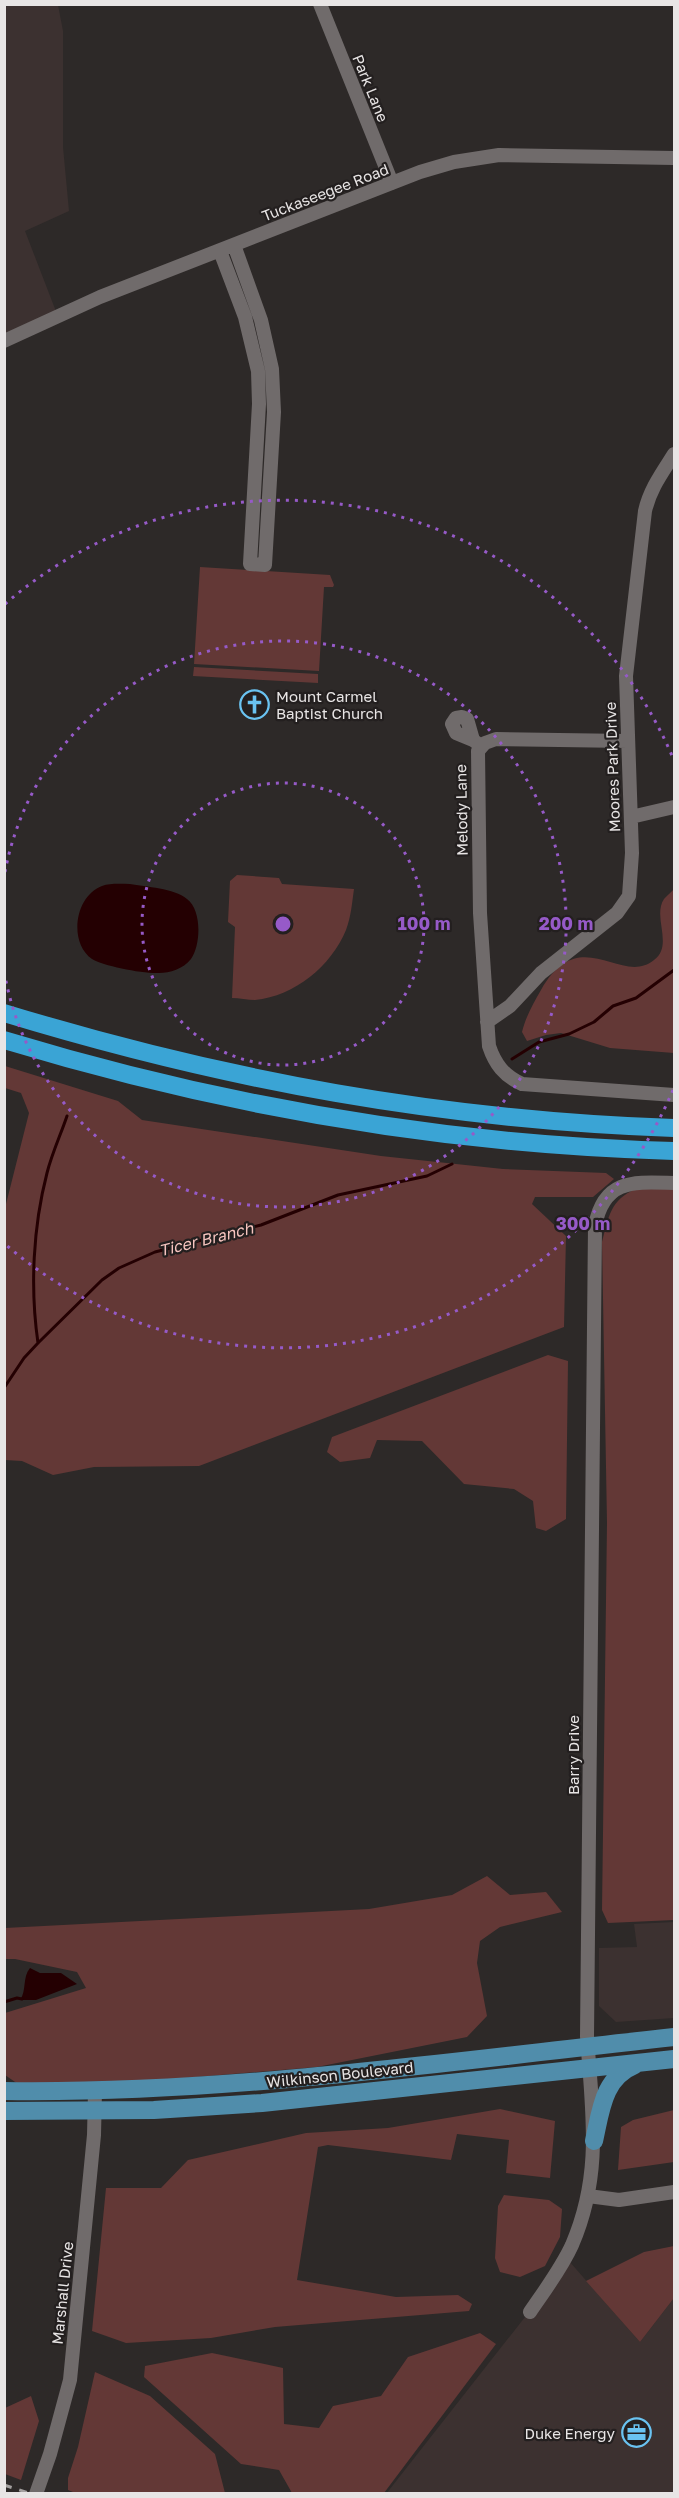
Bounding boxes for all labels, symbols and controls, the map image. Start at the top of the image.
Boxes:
street label: Park Lane [349,52,393,125]
street label: Tuckaseegee Road [259,160,391,224]
place label: Mount Carmel Baptist Church [276,687,383,722]
church icon: Mount Carmel Baptist Church [239,689,271,721]
street label: Moores Park Drive [601,701,623,832]
street label: Melody Lane [451,764,471,856]
text: 100 m [398,912,450,934]
text: 200 m [539,912,593,934]
centre of rings [273,914,293,934]
text: 300 m [556,1212,610,1234]
water label: Ticer Branch [157,1217,256,1260]
street label: Barry Drive [564,1715,582,1795]
street label: Wilkinson Boulevard [266,2057,414,2091]
street label: Marshall Drive [48,2240,76,2345]
office icon: Duke Energy [620,2417,652,2449]
place label: Duke Energy [524,2424,616,2442]

